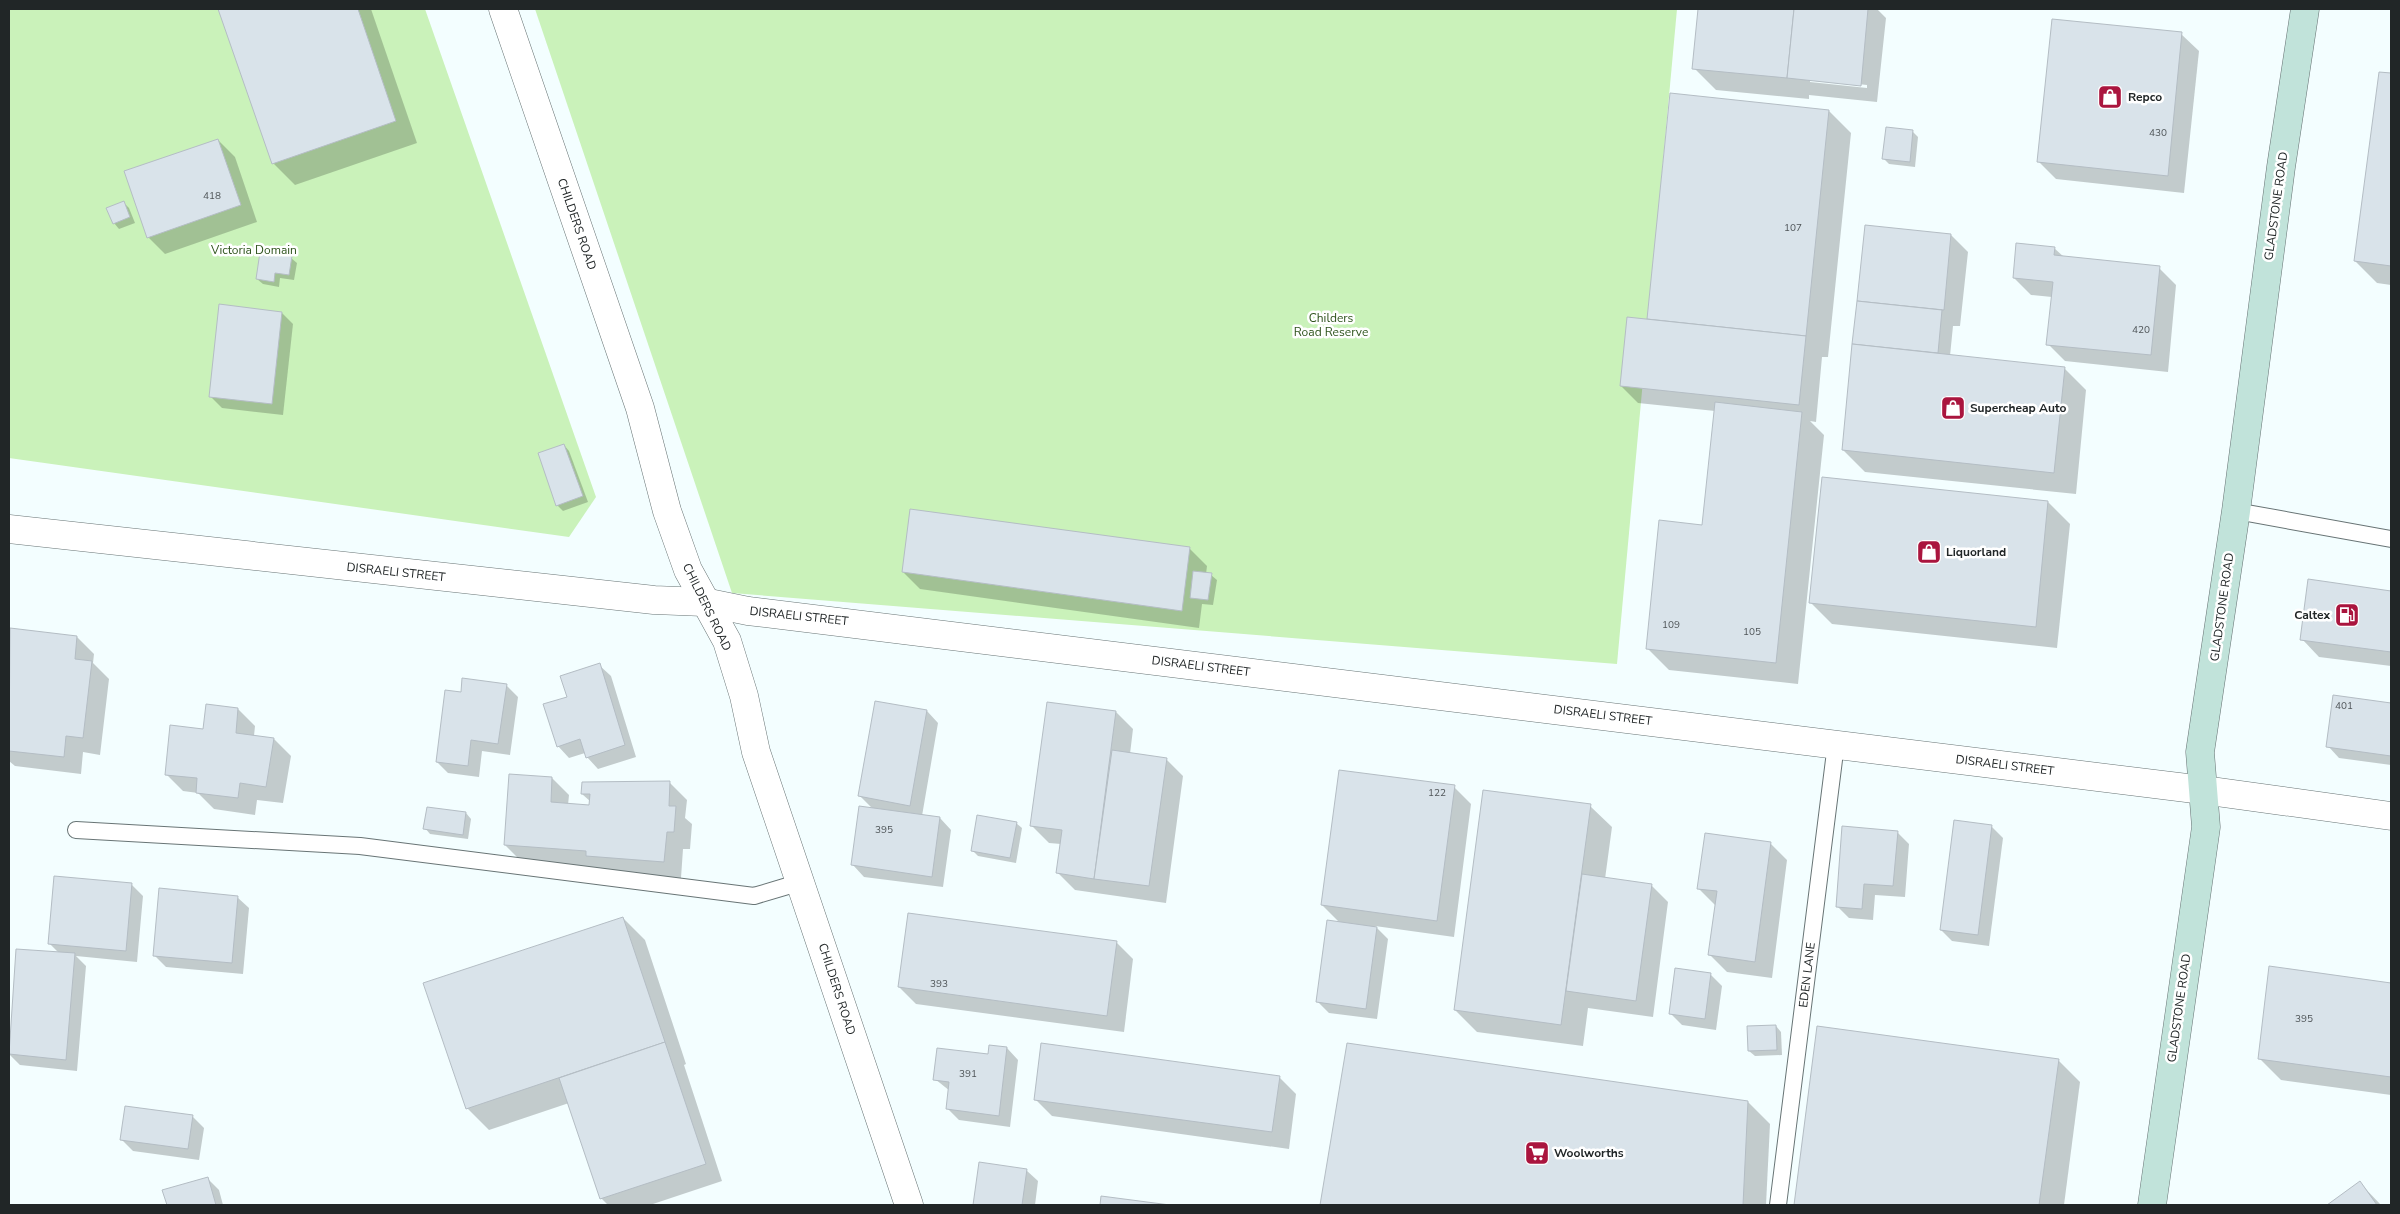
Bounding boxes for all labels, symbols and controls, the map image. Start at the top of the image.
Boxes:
shop icon: Repco [2097,84,2123,110]
place label: Repco [2128,89,2162,105]
house number: 430 [2149,126,2167,140]
street label: GLADSTONE ROAD [2260,151,2292,261]
street label: CHILDERS ROAD [554,176,600,272]
house number: 418 [203,189,221,203]
house number: 107 [1784,221,1802,235]
park label: Victoria Domain [210,242,297,258]
park label: Childers Road Reserve [1294,310,1368,340]
house number: 420 [2132,323,2150,337]
shop icon: Supercheap Auto [1940,395,1966,421]
place label: Supercheap Auto [1970,400,2066,416]
shop icon: Liquorland [1916,539,1942,565]
place label: Liquorland [1946,544,2006,560]
street label: GLADSTONE ROAD [2206,552,2238,662]
street label: DISRAELI STREET [346,559,447,585]
street label: CHILDERS ROAD [679,560,735,654]
fuel station icon: Caltex [2334,602,2360,628]
street label: DISRAELI STREET [749,603,850,629]
place label: Caltex [2294,607,2330,623]
house number: 109 [1662,618,1680,632]
house number: 105 [1743,625,1761,639]
street label: DISRAELI STREET [1151,652,1252,680]
house number: 401 [2335,699,2353,713]
street label: DISRAELI STREET [1553,701,1654,729]
street label: DISRAELI STREET [1955,751,2056,779]
house number: 122 [1428,786,1446,800]
house number: 395 [875,823,893,837]
street label: CHILDERS ROAD [815,941,859,1037]
street label: EDEN LANE [1795,941,1819,1009]
street label: GLADSTONE ROAD [2163,953,2195,1063]
house number: 393 [930,977,948,991]
house number: 395 [2295,1012,2313,1026]
house number: 391 [959,1067,977,1081]
supermarket icon: Woolworths [1524,1140,1550,1166]
place label: Woolworths [1554,1145,1624,1161]

